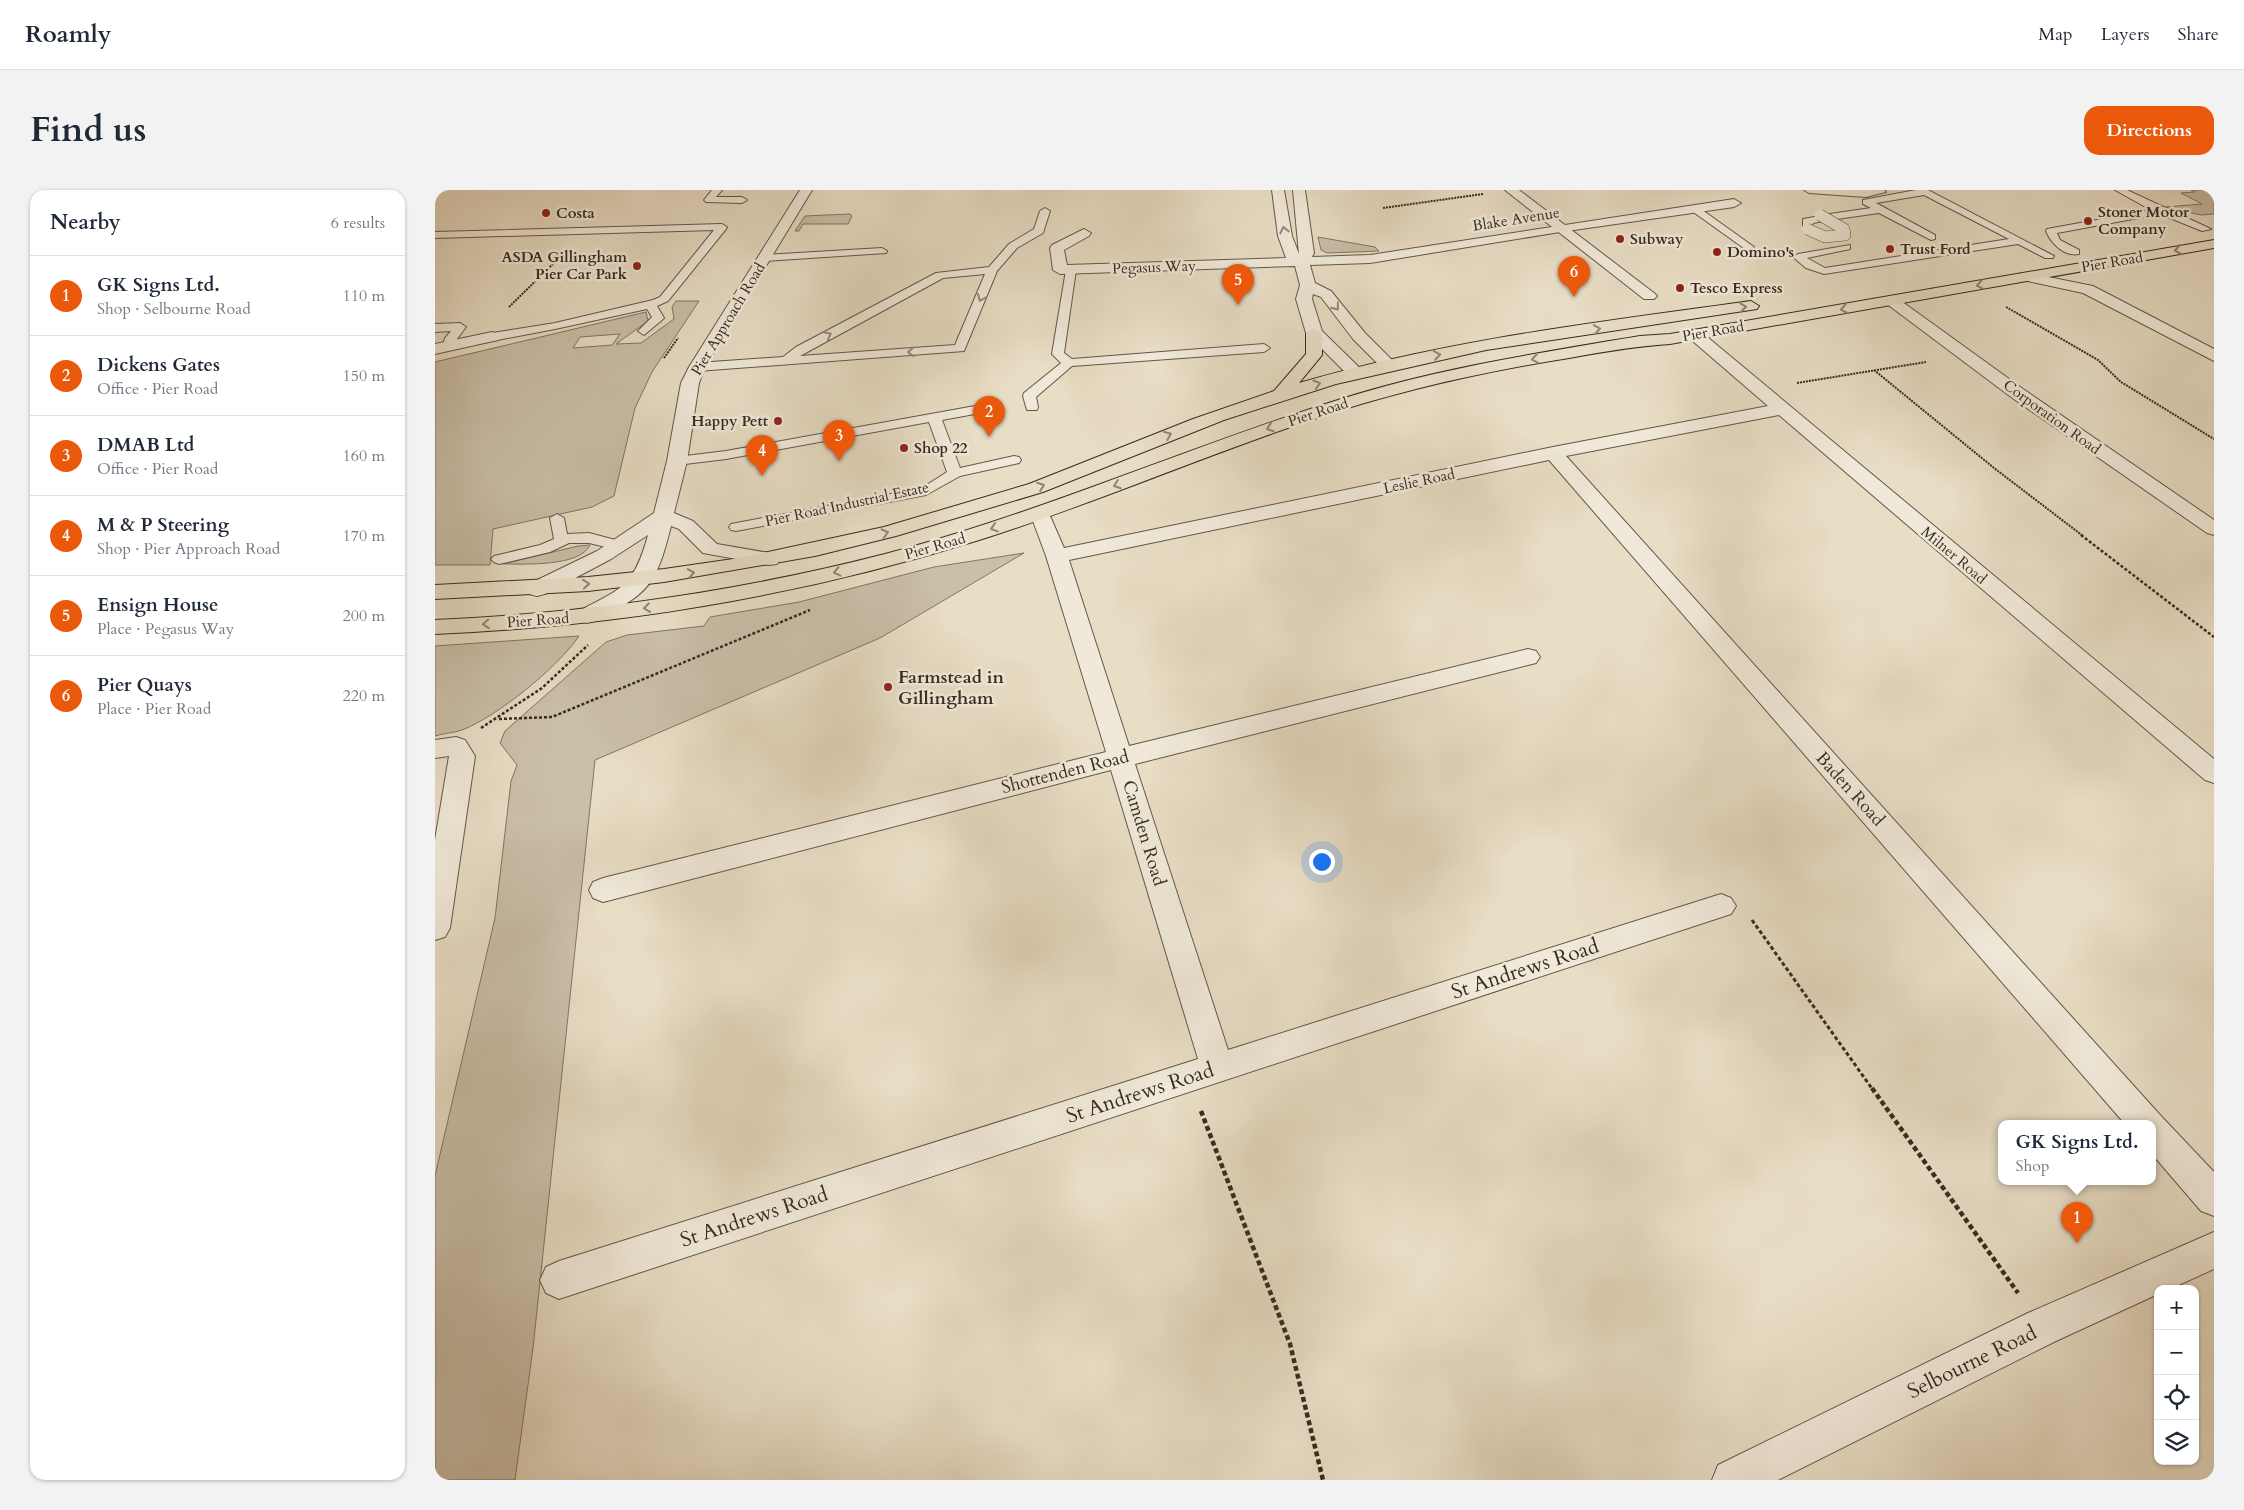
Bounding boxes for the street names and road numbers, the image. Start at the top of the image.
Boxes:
street label: Blake Avenue [1471,202,1561,236]
street label: Pier Road [2080,247,2144,277]
street label: Pegasus Way [1112,256,1196,278]
street label: Pier Approach Road [686,259,770,379]
street label: Pier Road [1681,316,1745,346]
street label: Corporation Road [1999,375,2105,459]
street label: Pier Road [1285,393,1351,431]
street label: Leslie Road [1381,464,1457,498]
street label: Pier Road Industrial Estate [763,477,931,531]
street label: Milner Road [1917,522,1991,588]
street label: Pier Road [902,528,968,564]
street label: Pier Road [506,608,570,632]
street label: Shottenden Road [999,744,1132,800]
street label: Baden Road [1810,746,1890,832]
street label: Camden Road [1116,777,1172,889]
street label: St Andrews Road [1447,931,1603,1007]
street label: St Andrews Road [1062,1055,1218,1131]
street label: St Andrews Road [676,1179,832,1255]
street label: Selbourne Road [1903,1318,2041,1406]

